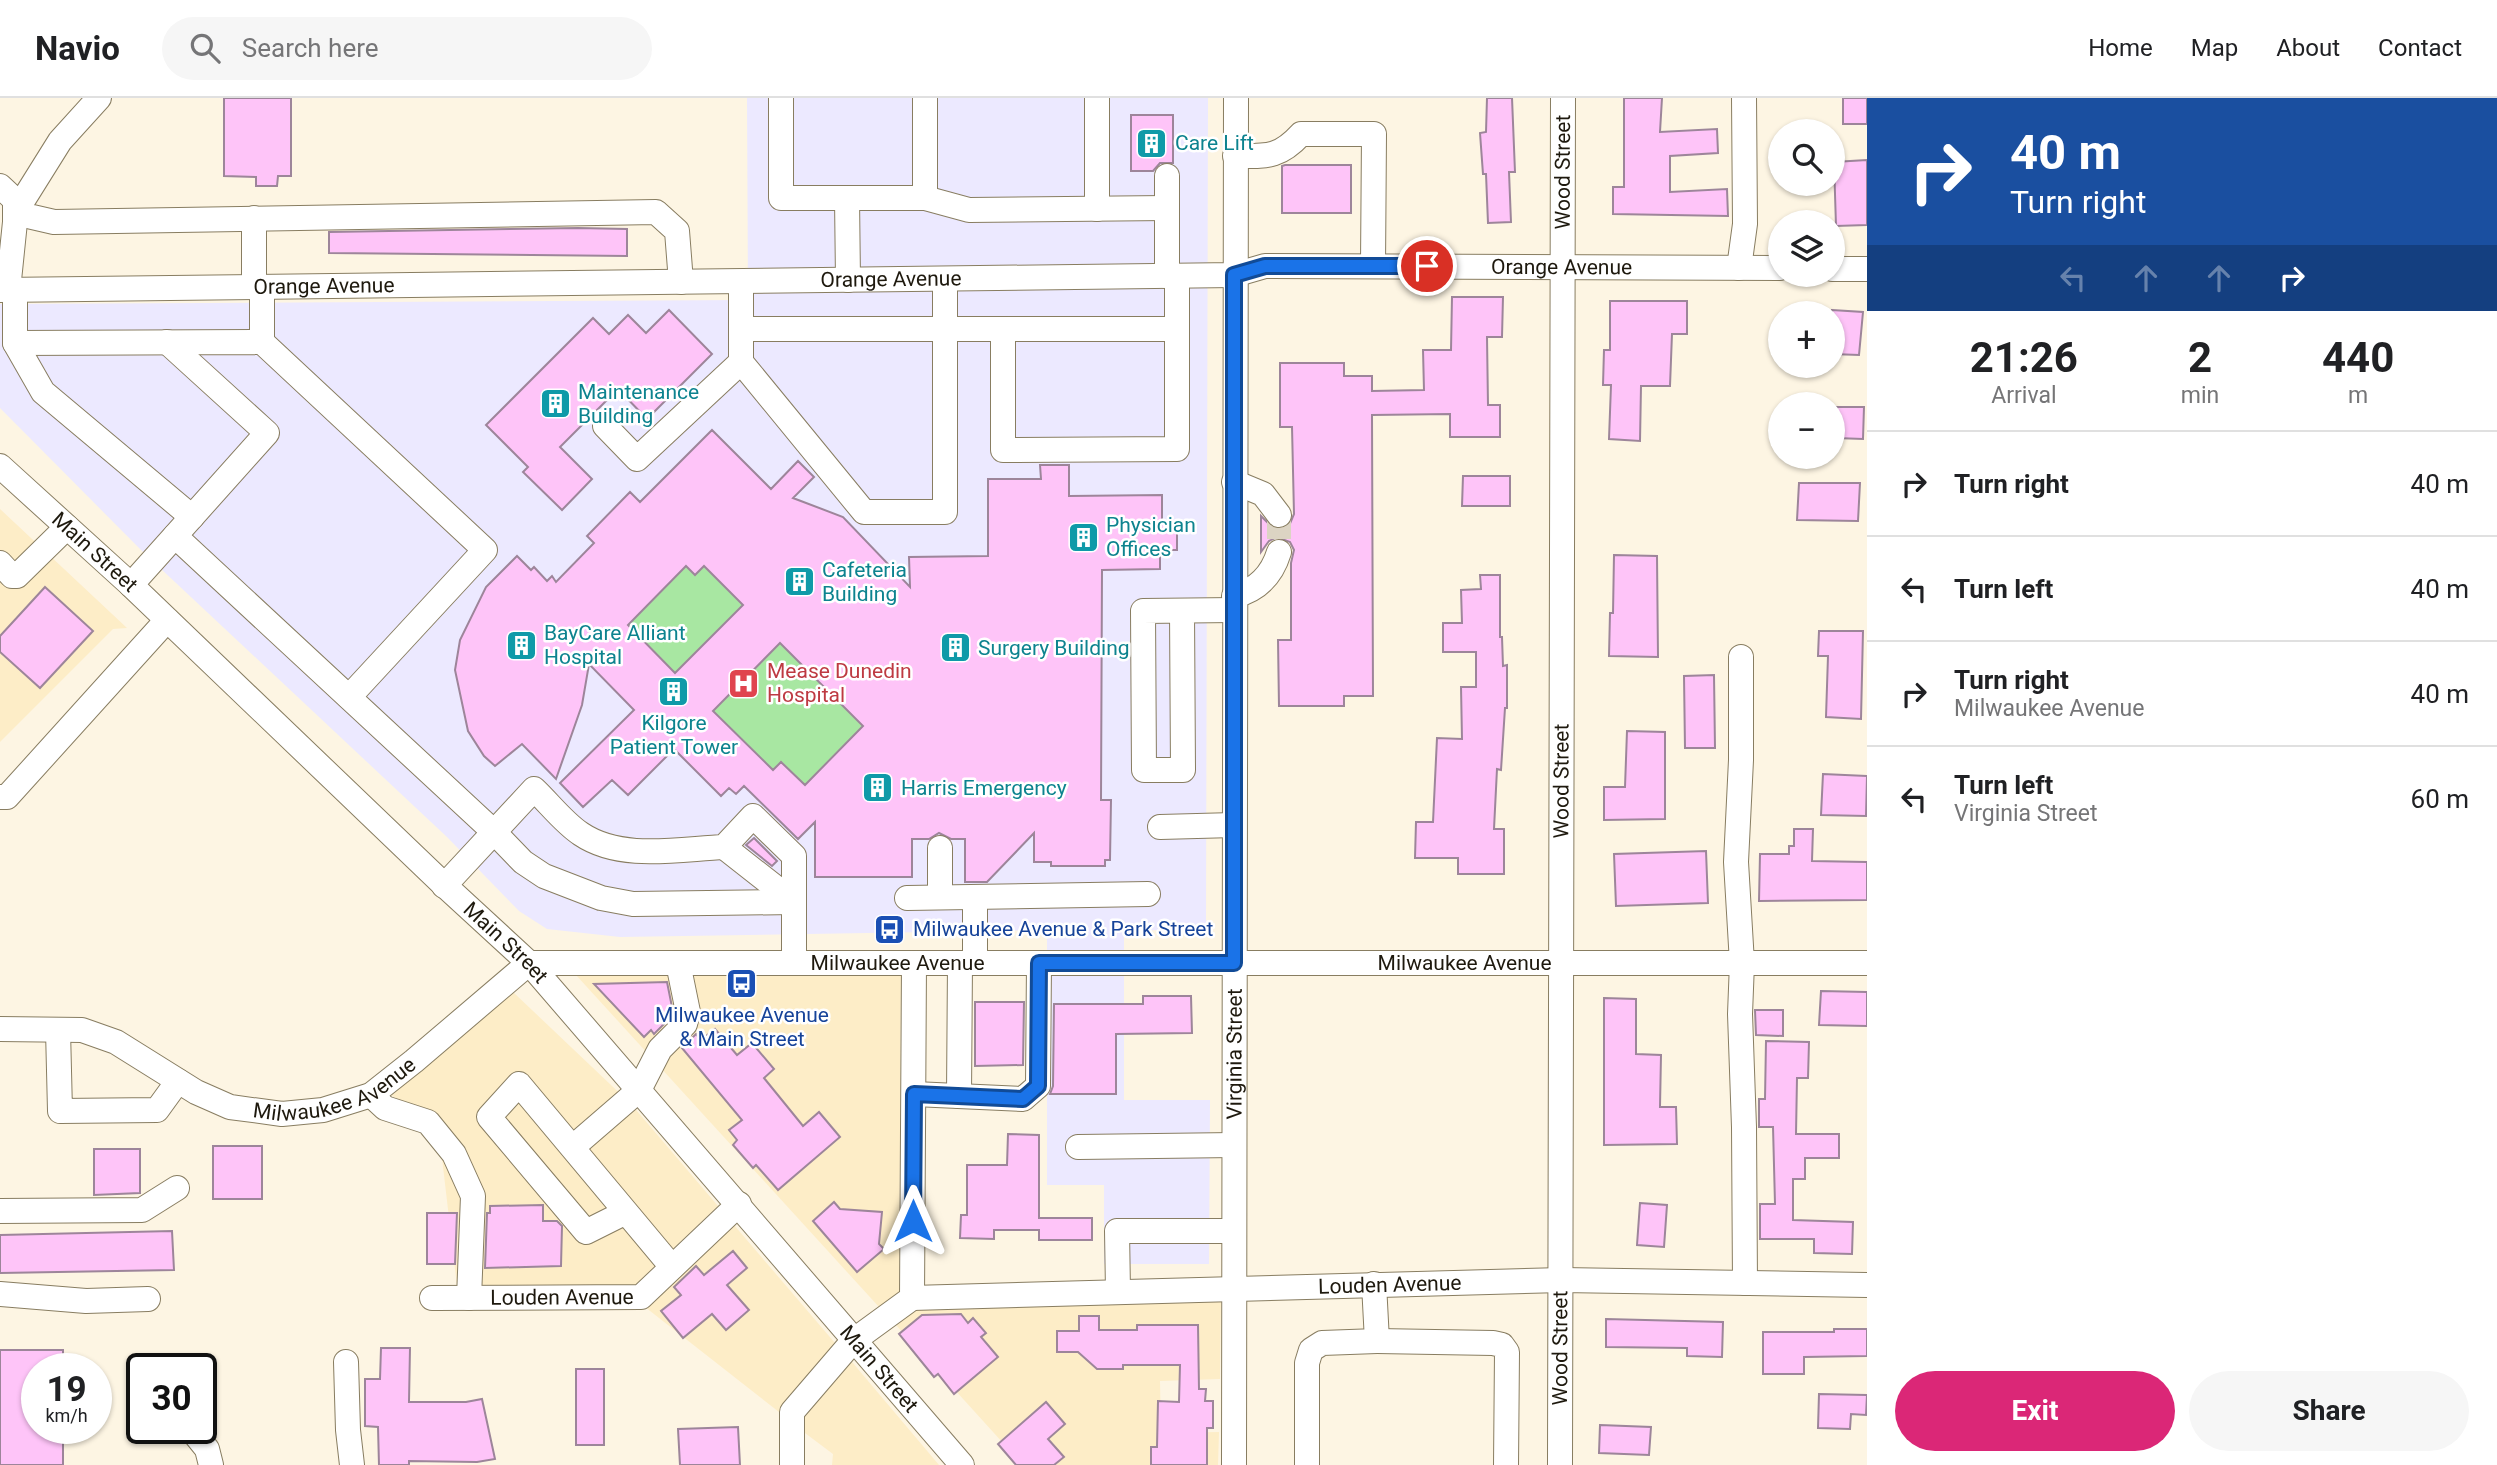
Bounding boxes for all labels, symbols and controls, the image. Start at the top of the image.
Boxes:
search box [162,17,652,80]
text: Navio [35,29,120,68]
icon: search [186,29,224,67]
text: Search here [242,33,379,63]
text: Home [2088,34,2153,62]
text: Map [2191,34,2238,62]
text: About [2276,34,2340,62]
text: Contact [2378,34,2462,62]
street label: Wood Street [1551,114,1575,229]
map controls [1768,119,1845,469]
button: search [1768,119,1845,196]
text: 40 m [2010,124,2121,181]
building icon: Care Lift [1135,126,1169,160]
icon: right [1895,126,1986,217]
place label: Care Lift [1175,131,1254,155]
text: Turn right [2010,183,2146,221]
button: layers [1768,210,1845,287]
pin [1397,236,1457,296]
icon: arrive [1408,247,1446,285]
street label: Orange Avenue [1491,255,1632,279]
icon: left [2054,259,2092,297]
icon: ahead [2127,259,2165,297]
icon: ahead [2200,259,2238,297]
icon: right [2273,259,2311,297]
street label: Orange Avenue [820,266,962,292]
street label: Orange Avenue [253,273,395,299]
button: + [1768,301,1845,378]
text: 21:26 [1970,333,2078,382]
text: 2 [2188,333,2212,382]
text: 440 [2322,333,2394,382]
place label: Maintenance Building [578,380,699,428]
text: Arrival [1991,382,2057,409]
text: min [2181,382,2219,409]
text: m [2348,382,2368,409]
building icon: Maintenance Building [538,387,572,421]
button: − [1768,392,1845,469]
icon: right [1895,465,1933,503]
text: Turn right [1954,469,2069,499]
text: 40 m [2411,469,2469,499]
street label: Main Street [47,507,143,597]
place label: Physician Offices [1106,513,1196,561]
building icon: Physician Offices [1066,520,1100,554]
place label: Cafeteria Building [822,558,907,606]
building icon: Cafeteria Building [782,565,816,599]
icon: left [1895,570,1933,608]
text: Turn left [1954,574,2053,604]
text: 40 m [2411,574,2469,604]
place label: BayCare Alliant Hospital [544,621,686,669]
building icon: BayCare Alliant Hospital [504,628,538,662]
building icon: Surgery Building [938,631,972,665]
place label: Surgery Building [978,636,1130,660]
place label: Mease Dunedin Hospital [767,659,912,707]
text: Turn right [1954,665,2069,695]
hospital icon: Mease Dunedin Hospital [727,666,761,700]
building icon: Kilgore Patient Tower [657,674,691,708]
icon: right [1895,675,1933,713]
text: 40 m [2411,679,2469,709]
text: Milwaukee Avenue [1954,695,2144,722]
place label: Kilgore Patient Tower [610,711,738,759]
street label: Wood Street [1549,723,1574,838]
text: Turn left [1954,770,2053,800]
building icon: Harris Emergency [861,771,895,805]
place label: Harris Emergency [901,776,1067,800]
icon: left [1895,780,1933,818]
text: 60 m [2411,784,2469,814]
text: Virginia Street [1954,800,2098,827]
street label: Main Street [459,897,553,988]
bus stop icon: Milwaukee Avenue & Park Street [873,912,907,946]
place label: Milwaukee Avenue & Park Street [913,917,1213,941]
street label: Milwaukee Avenue [811,951,985,975]
street label: Milwaukee Avenue [1378,951,1552,975]
bus stop icon: Milwaukee Avenue & Main Street [725,966,759,1000]
street label: Virginia Street [1223,988,1247,1120]
place label: Milwaukee Avenue & Main Street [655,1003,829,1051]
street label: Milwaukee Avenue [252,1052,420,1126]
position arrow [876,1184,950,1258]
street label: Louden Avenue [1318,1271,1462,1299]
street label: Louden Avenue [490,1285,634,1310]
street label: Wood Street [1548,1290,1572,1405]
street label: Main Street [835,1321,923,1417]
speed limit sign: 30 [126,1353,217,1444]
text: 19 [46,1369,87,1410]
button: Exit [1895,1371,2175,1451]
button: Share [2189,1371,2469,1451]
text: km/h [45,1405,88,1426]

